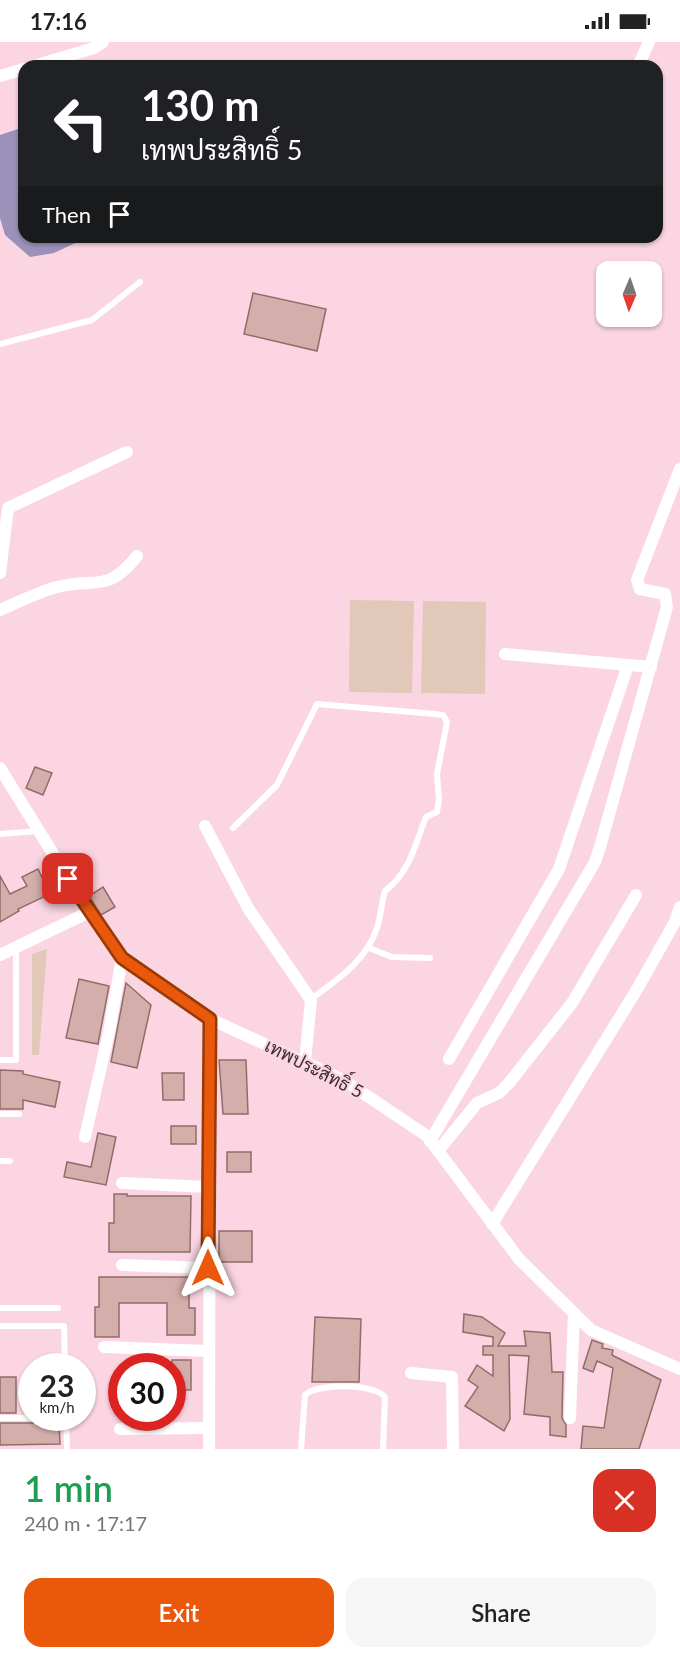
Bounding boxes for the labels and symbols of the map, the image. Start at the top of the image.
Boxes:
north arrow [596,261,662,327]
pin [42,853,93,904]
street label: เทพประสิทธิ์ 5 [262,1030,369,1102]
position arrow [176,1236,240,1300]
speed limit sign: 30 [108,1353,186,1431]

